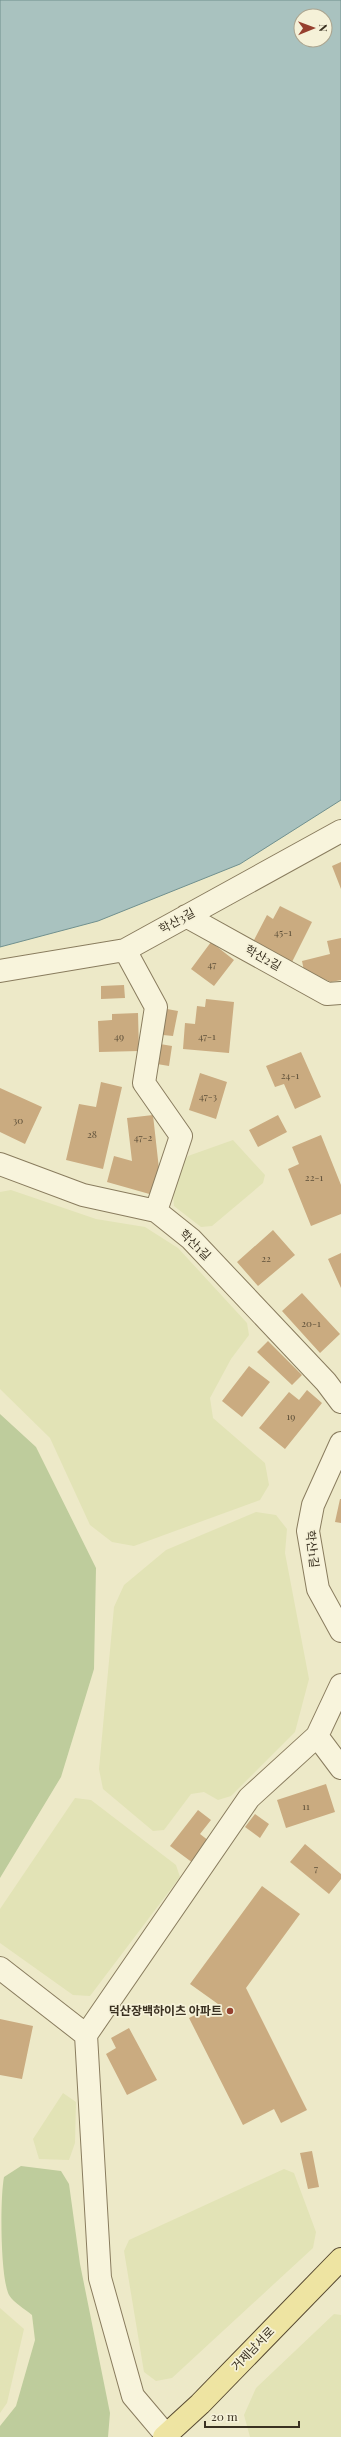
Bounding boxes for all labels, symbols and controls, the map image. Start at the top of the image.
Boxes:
north arrow [293,8,333,48]
text: N [316,24,331,32]
street label: 학산3길 [156,904,197,936]
house number: 45-1 [274,925,292,939]
street label: 학산2길 [243,941,284,974]
house number: 47 [208,957,216,971]
house number: 49 [114,1029,124,1043]
house number: 47-1 [198,1029,216,1043]
house number: 24-1 [281,1068,300,1082]
house number: 47-3 [199,1089,218,1103]
house number: 30 [13,1113,23,1127]
house number: 28 [87,1127,97,1141]
house number: 47-2 [134,1130,152,1144]
house number: 22-1 [305,1170,323,1184]
street label: 학산1길 [177,1225,215,1263]
house number: 22 [261,1251,271,1265]
house number: 20-1 [301,1316,321,1330]
house number: 19 [287,1409,295,1423]
street label: 학산1길 [303,1529,323,1568]
house number: 11 [302,1799,310,1813]
house number: 7 [314,1861,318,1875]
place label: 덕산장백하이츠 아파트 [109,2002,222,2018]
marker: 덕산장백하이츠 아파트 [225,2006,235,2016]
street label: 거제남서로 [227,2323,277,2374]
scale bar [205,2403,299,2429]
text: 20 m [211,2408,238,2424]

